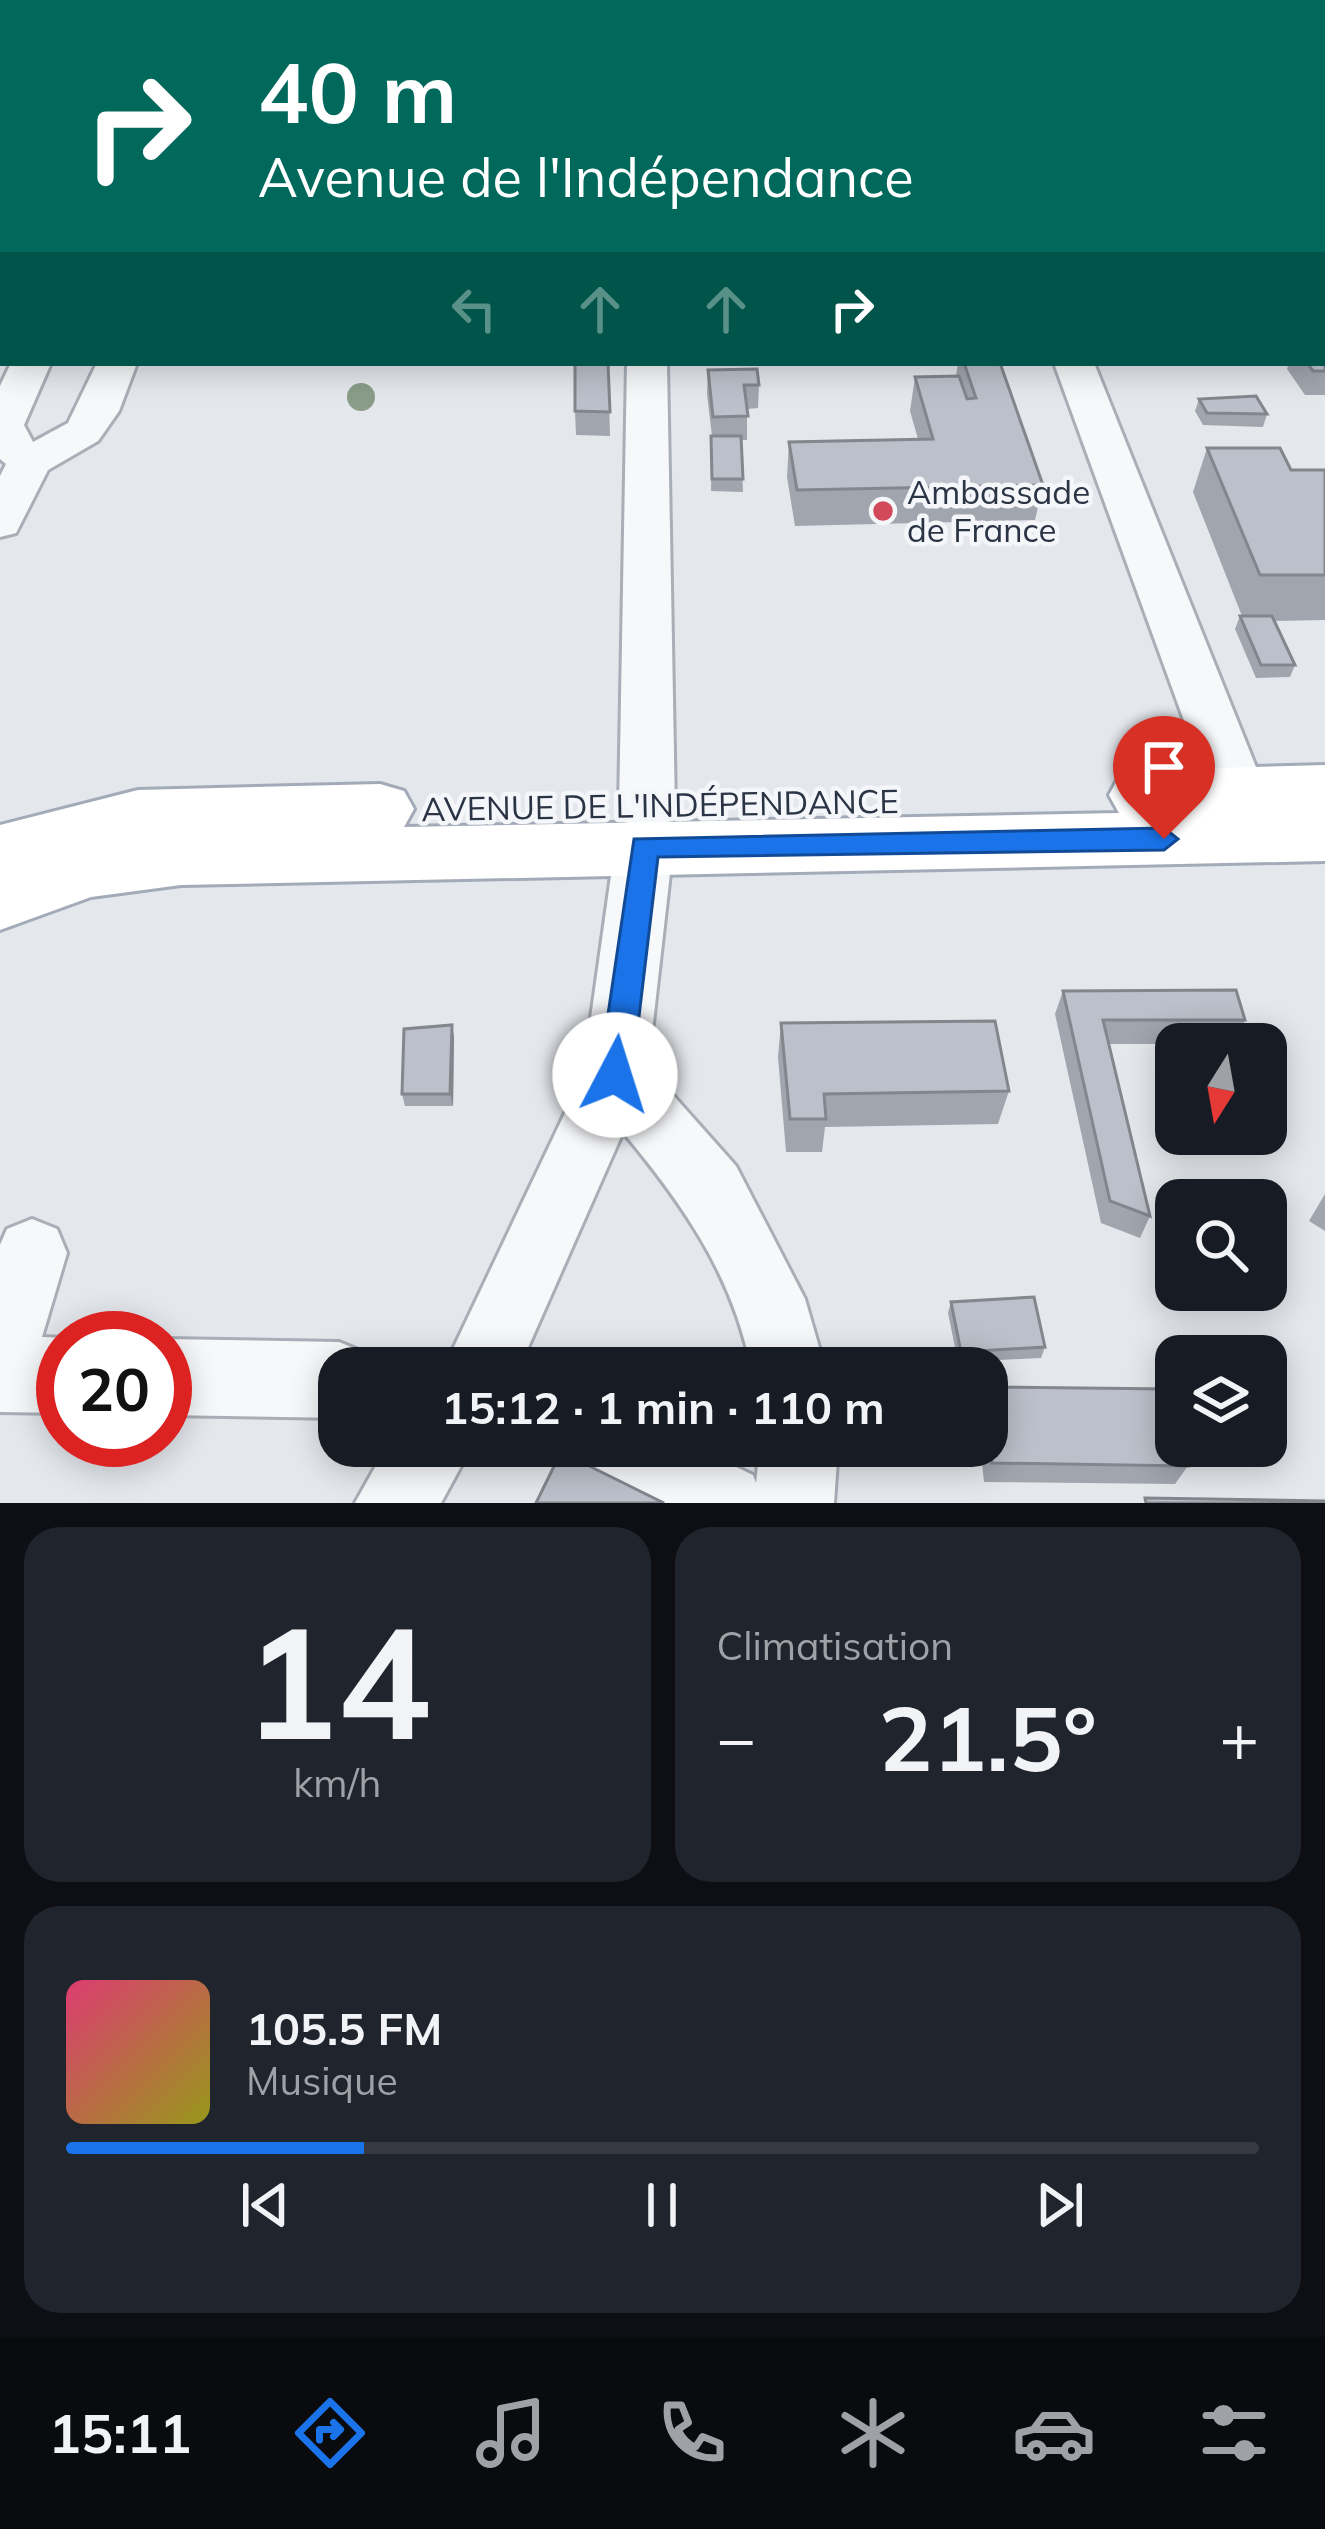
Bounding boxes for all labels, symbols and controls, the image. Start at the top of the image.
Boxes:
text: 40 m [258,39,457,144]
icon: right [60,48,216,204]
text: Avenue de l'Indépendance [258,143,914,211]
icon: left [441,276,507,342]
icon: ahead [567,276,633,342]
icon: ahead [693,276,759,342]
icon: right [819,276,885,342]
place label: Ambassade de France [907,471,1090,550]
marker: Ambassade de France [870,498,896,524]
pin [1113,716,1215,839]
icon: arrive [1131,734,1197,800]
street label: AVENUE DE L'INDÉPENDANCE [421,780,899,829]
position arrow [552,1012,678,1138]
north arrow [1155,1023,1287,1155]
map controls [1155,1023,1287,1467]
button: search [1155,1179,1287,1311]
speed limit sign: 20 [36,1311,192,1467]
button: layers [1155,1335,1287,1467]
text: 15:12 · 1 min · 110 m [441,1379,885,1435]
text: 14 [244,1582,431,1778]
text: Climatisation [717,1621,953,1670]
text: 21.5° [879,1681,1097,1794]
text: − [717,1696,756,1779]
text: + [1219,1696,1259,1779]
text: km/h [293,1758,381,1807]
text: 105.5 FM [246,2000,442,2056]
text: Musique [246,2056,398,2105]
icon: previous [232,2172,298,2238]
icon: pause [629,2172,695,2238]
icon: next [1027,2172,1093,2238]
icon: directions [288,2391,372,2475]
icon: music [469,2391,553,2475]
icon: phone [650,2391,734,2475]
icon: climate [831,2391,915,2475]
icon: car [1012,2391,1096,2475]
icon: filters [1192,2391,1276,2475]
text: 15:11 [48,2399,191,2467]

